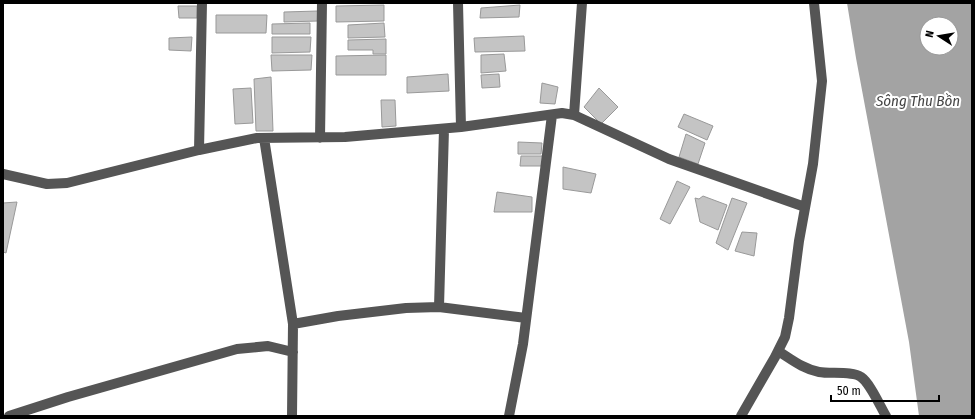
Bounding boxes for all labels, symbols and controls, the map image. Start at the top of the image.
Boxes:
north arrow [919,16,959,56]
text: N [923,29,937,39]
water label: Sông Thu Bồn [875,92,960,110]
scale bar [831,377,939,403]
text: 50 m [837,384,861,398]

